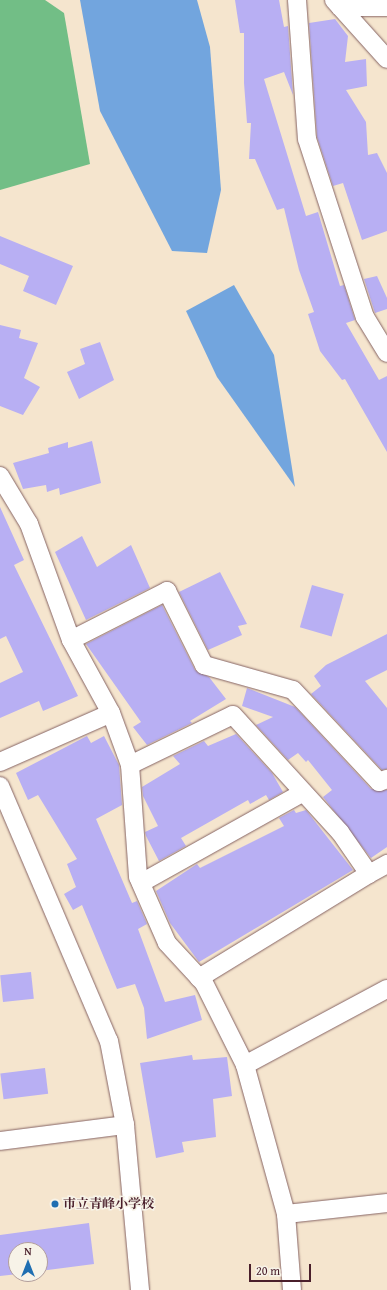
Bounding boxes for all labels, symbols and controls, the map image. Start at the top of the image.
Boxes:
place label: 市立青峰小学校 [63,1196,154,1212]
marker: 市立青峰小学校 [50,1199,60,1209]
north arrow [8,1242,48,1282]
text: N [24,1243,32,1259]
scale bar [251,1256,313,1282]
text: 20 m [256,1262,280,1279]

